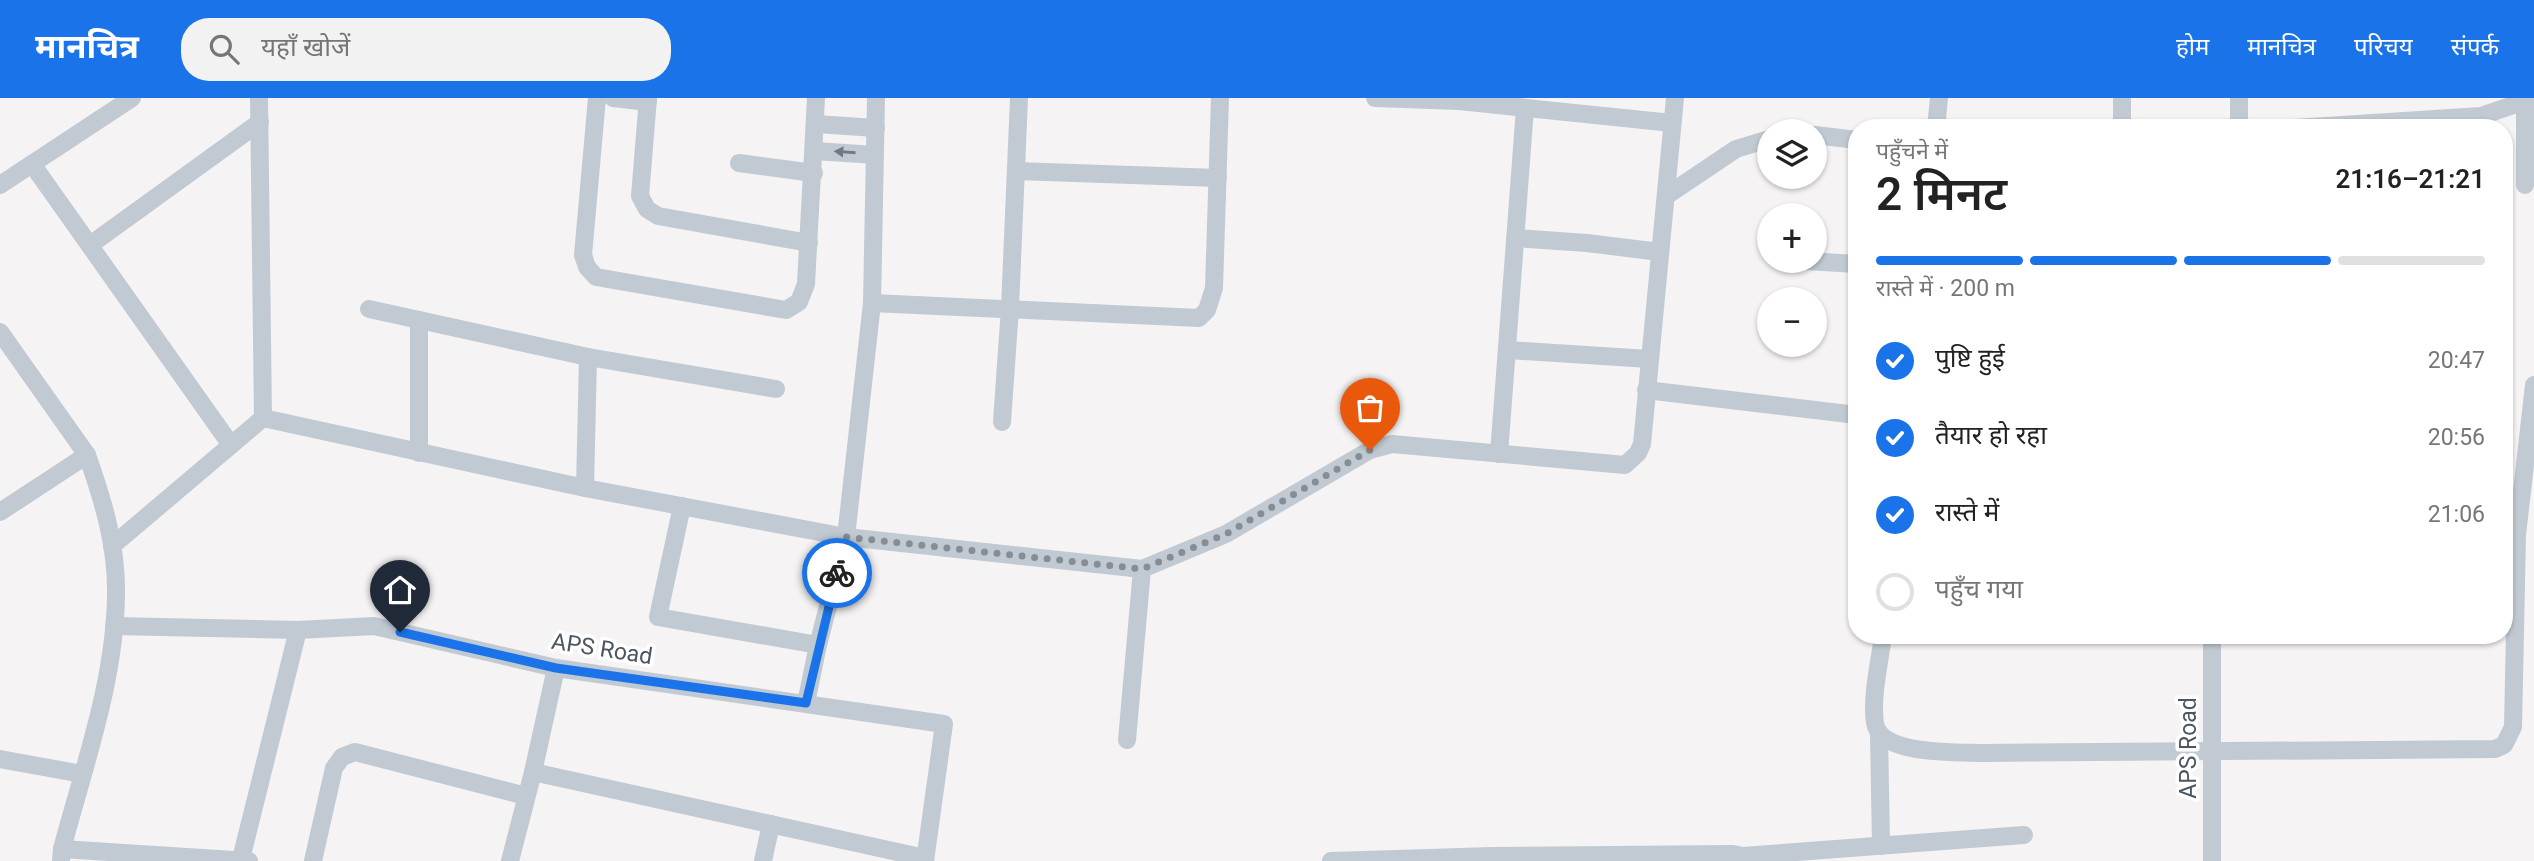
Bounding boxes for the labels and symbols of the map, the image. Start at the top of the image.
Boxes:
one-way arrow [834,147,856,158]
pin [1340,378,1400,450]
courier [802,538,872,608]
pin [370,560,430,632]
street label: APS Road [550,628,654,670]
street label: APS Road [2175,697,2202,799]

